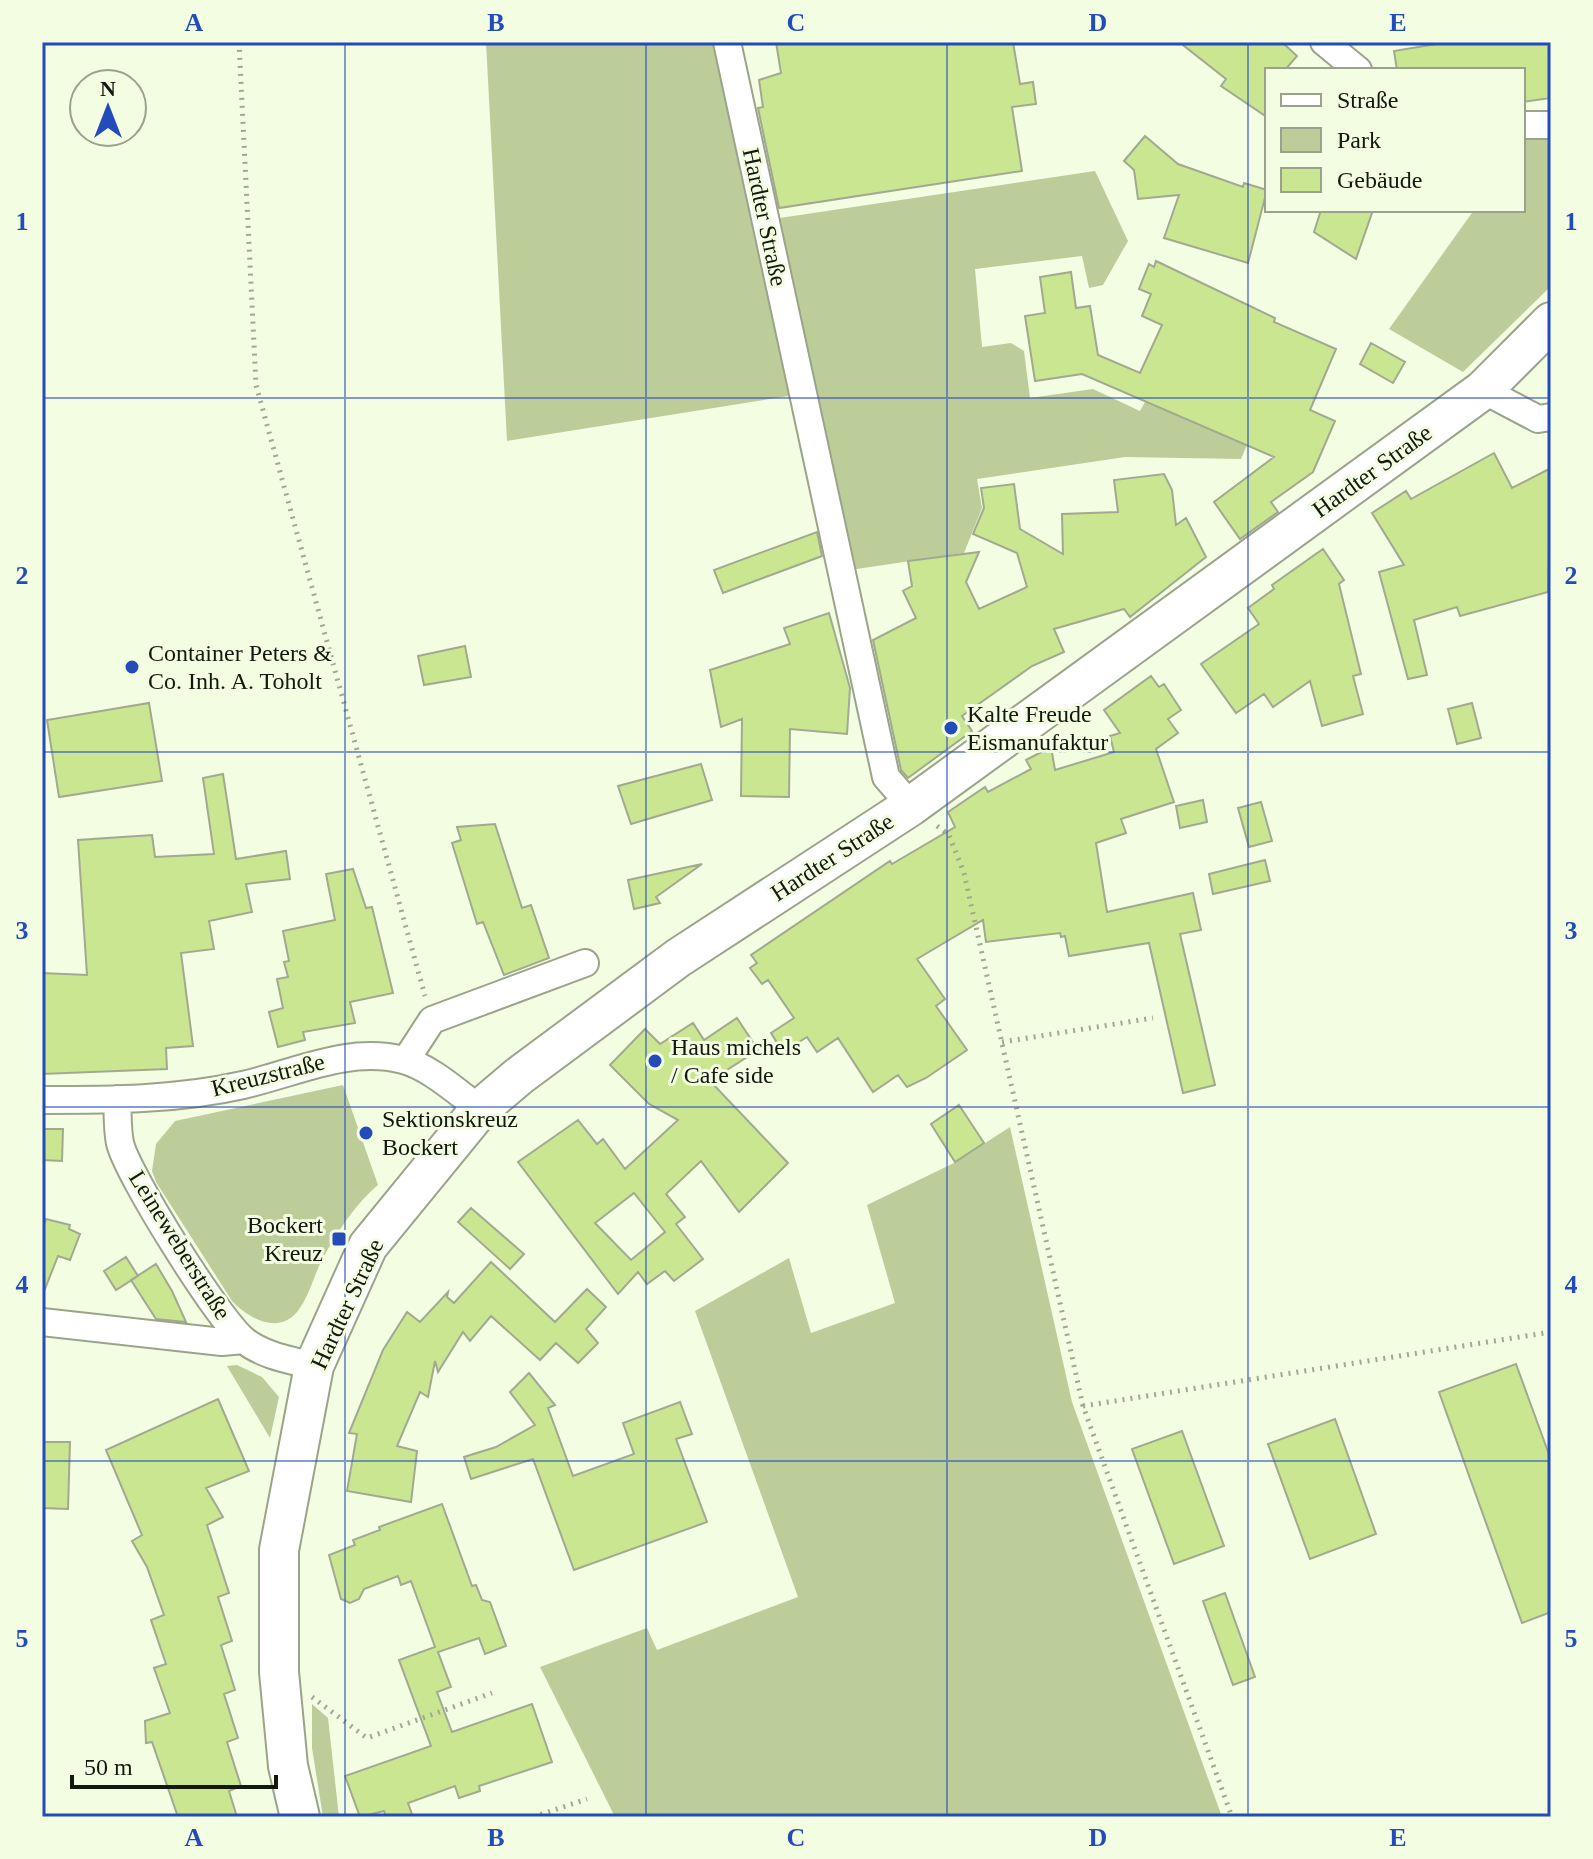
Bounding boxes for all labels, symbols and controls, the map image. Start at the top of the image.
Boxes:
text: A [185,8,204,37]
text: B [487,8,505,37]
text: C [787,8,805,37]
text: D [1089,8,1107,37]
text: E [1389,8,1407,37]
north arrow [68,68,148,148]
legend [1265,68,1525,212]
text: N [100,76,116,101]
text: Straße [1337,87,1398,113]
text: Park [1337,127,1381,153]
street label: Hardter Straße [738,146,792,288]
text: Gebäude [1337,167,1422,193]
text: 1 [16,207,29,236]
text: 1 [1565,207,1578,236]
street label: Hardter Straße [1307,419,1437,523]
text: 2 [16,561,29,590]
text: 2 [1565,561,1578,590]
place label: Container Peters & Co. Inh. A. Toholt [148,640,332,694]
marker: Container Peters & Co. Inh. A. Toholt [123,658,141,676]
place label: Kalte Freude Eismanufaktur [967,701,1108,755]
marker: Kalte Freude Eismanufaktur [942,719,960,737]
street label: Hardter Straße [766,808,898,906]
text: 3 [16,916,29,945]
text: 3 [1565,916,1578,945]
place label: Haus michels / Cafe side [671,1034,801,1088]
street label: Kreuzstraße [209,1048,327,1102]
marker: Haus michels / Cafe side [646,1052,664,1070]
place label: Sektionskreuz Bockert [382,1106,518,1160]
marker: Sektionskreuz Bockert [357,1124,375,1142]
street label: Leineweberstraße [124,1166,236,1324]
place label: Bockert Kreuz [247,1212,323,1266]
marker: Bockert Kreuz [330,1230,348,1248]
street label: Hardter Straße [306,1235,388,1373]
text: 4 [16,1270,29,1299]
text: 4 [1565,1270,1578,1299]
text: 5 [16,1624,29,1653]
text: 5 [1565,1624,1578,1653]
scale bar [72,1739,276,1789]
text: 50 m [84,1754,133,1780]
text: A [185,1823,204,1852]
text: B [487,1823,505,1852]
text: C [787,1823,805,1852]
text: D [1089,1823,1107,1852]
text: E [1389,1823,1407,1852]

